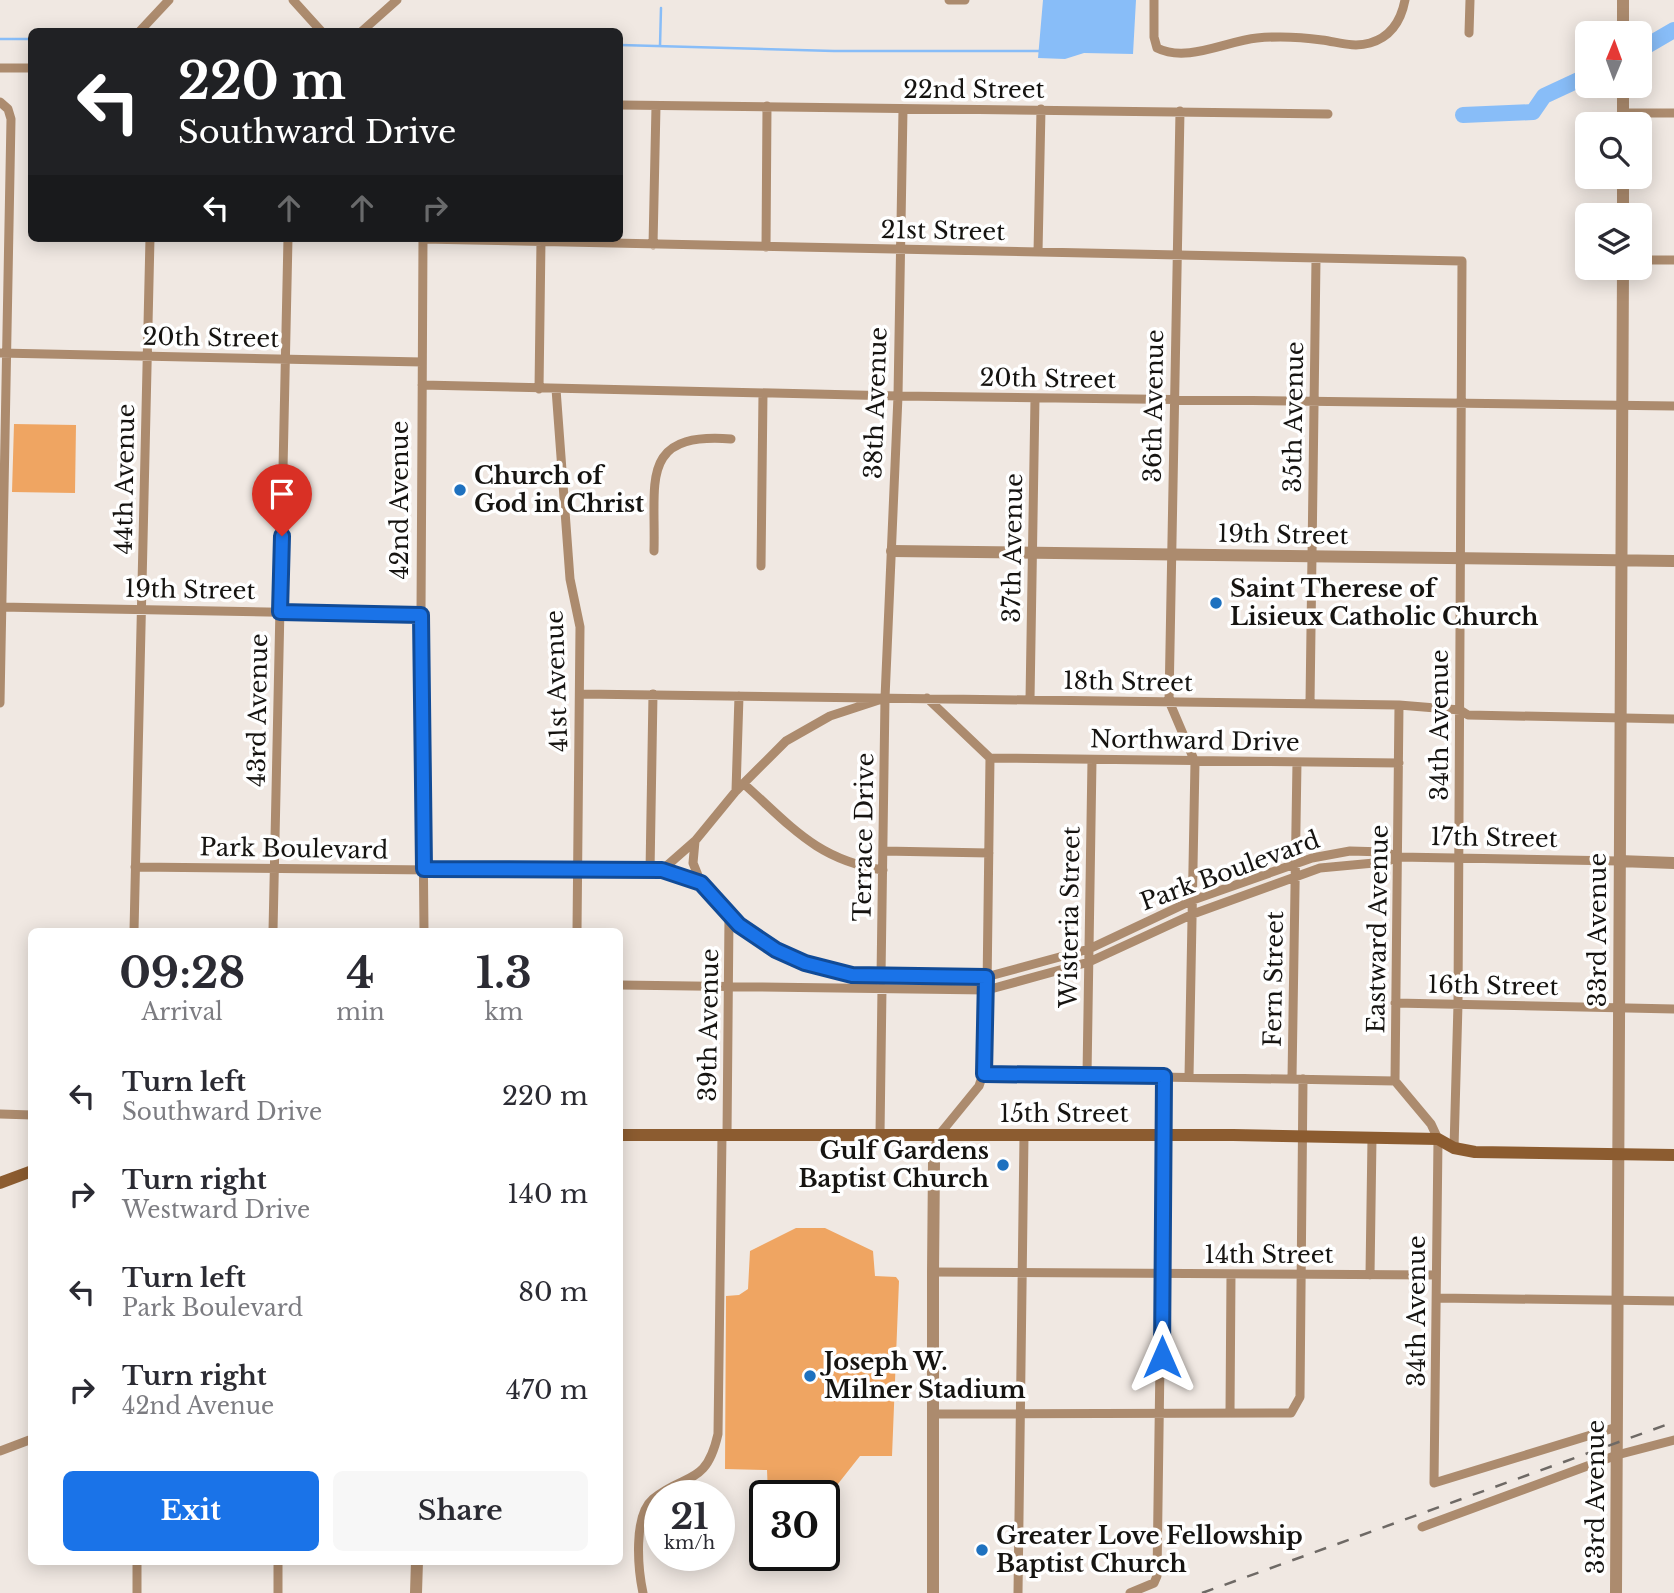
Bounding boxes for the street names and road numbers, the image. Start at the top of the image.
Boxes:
street label: 22nd Street [903,75,1045,104]
street label: 21st Street [880,215,1006,246]
street label: 20th Street [142,322,280,353]
street label: 38th Avenue [858,326,893,480]
street label: 36th Avenue [1138,329,1169,483]
street label: 35th Avenue [1278,341,1309,493]
street label: 20th Street [979,363,1117,394]
street label: 44th Avenue [109,403,140,555]
street label: 42nd Avenue [385,421,414,579]
street label: 37th Avenue [997,473,1028,623]
street label: 19th Street [1217,519,1349,550]
street label: 19th Street [124,574,256,605]
street label: 41st Avenue [540,610,573,753]
street label: 43rd Avenue [242,633,273,787]
street label: 34th Avenue [1425,649,1454,801]
street label: 18th Street [1063,666,1193,697]
street label: Northward Drive [1090,724,1300,757]
street label: Terrace Drive [848,752,879,922]
street label: 17th Street [1430,822,1558,853]
street label: Eastward Avenue [1361,824,1394,1034]
street label: Park Boulevard [1136,825,1324,916]
street label: Wisteria Street [1053,826,1086,1009]
street label: Park Boulevard [199,832,389,865]
street label: 33rd Avenue [1583,853,1612,1007]
street label: Fern Street [1258,911,1289,1047]
street label: 39th Avenue [693,948,724,1102]
street label: 16th Street [1427,970,1559,1001]
street label: 15th Street [1000,1099,1129,1128]
street label: 34th Avenue [1402,1235,1431,1387]
street label: 14th Street [1204,1240,1334,1269]
street label: 33rd Avenue [1581,1420,1610,1574]

